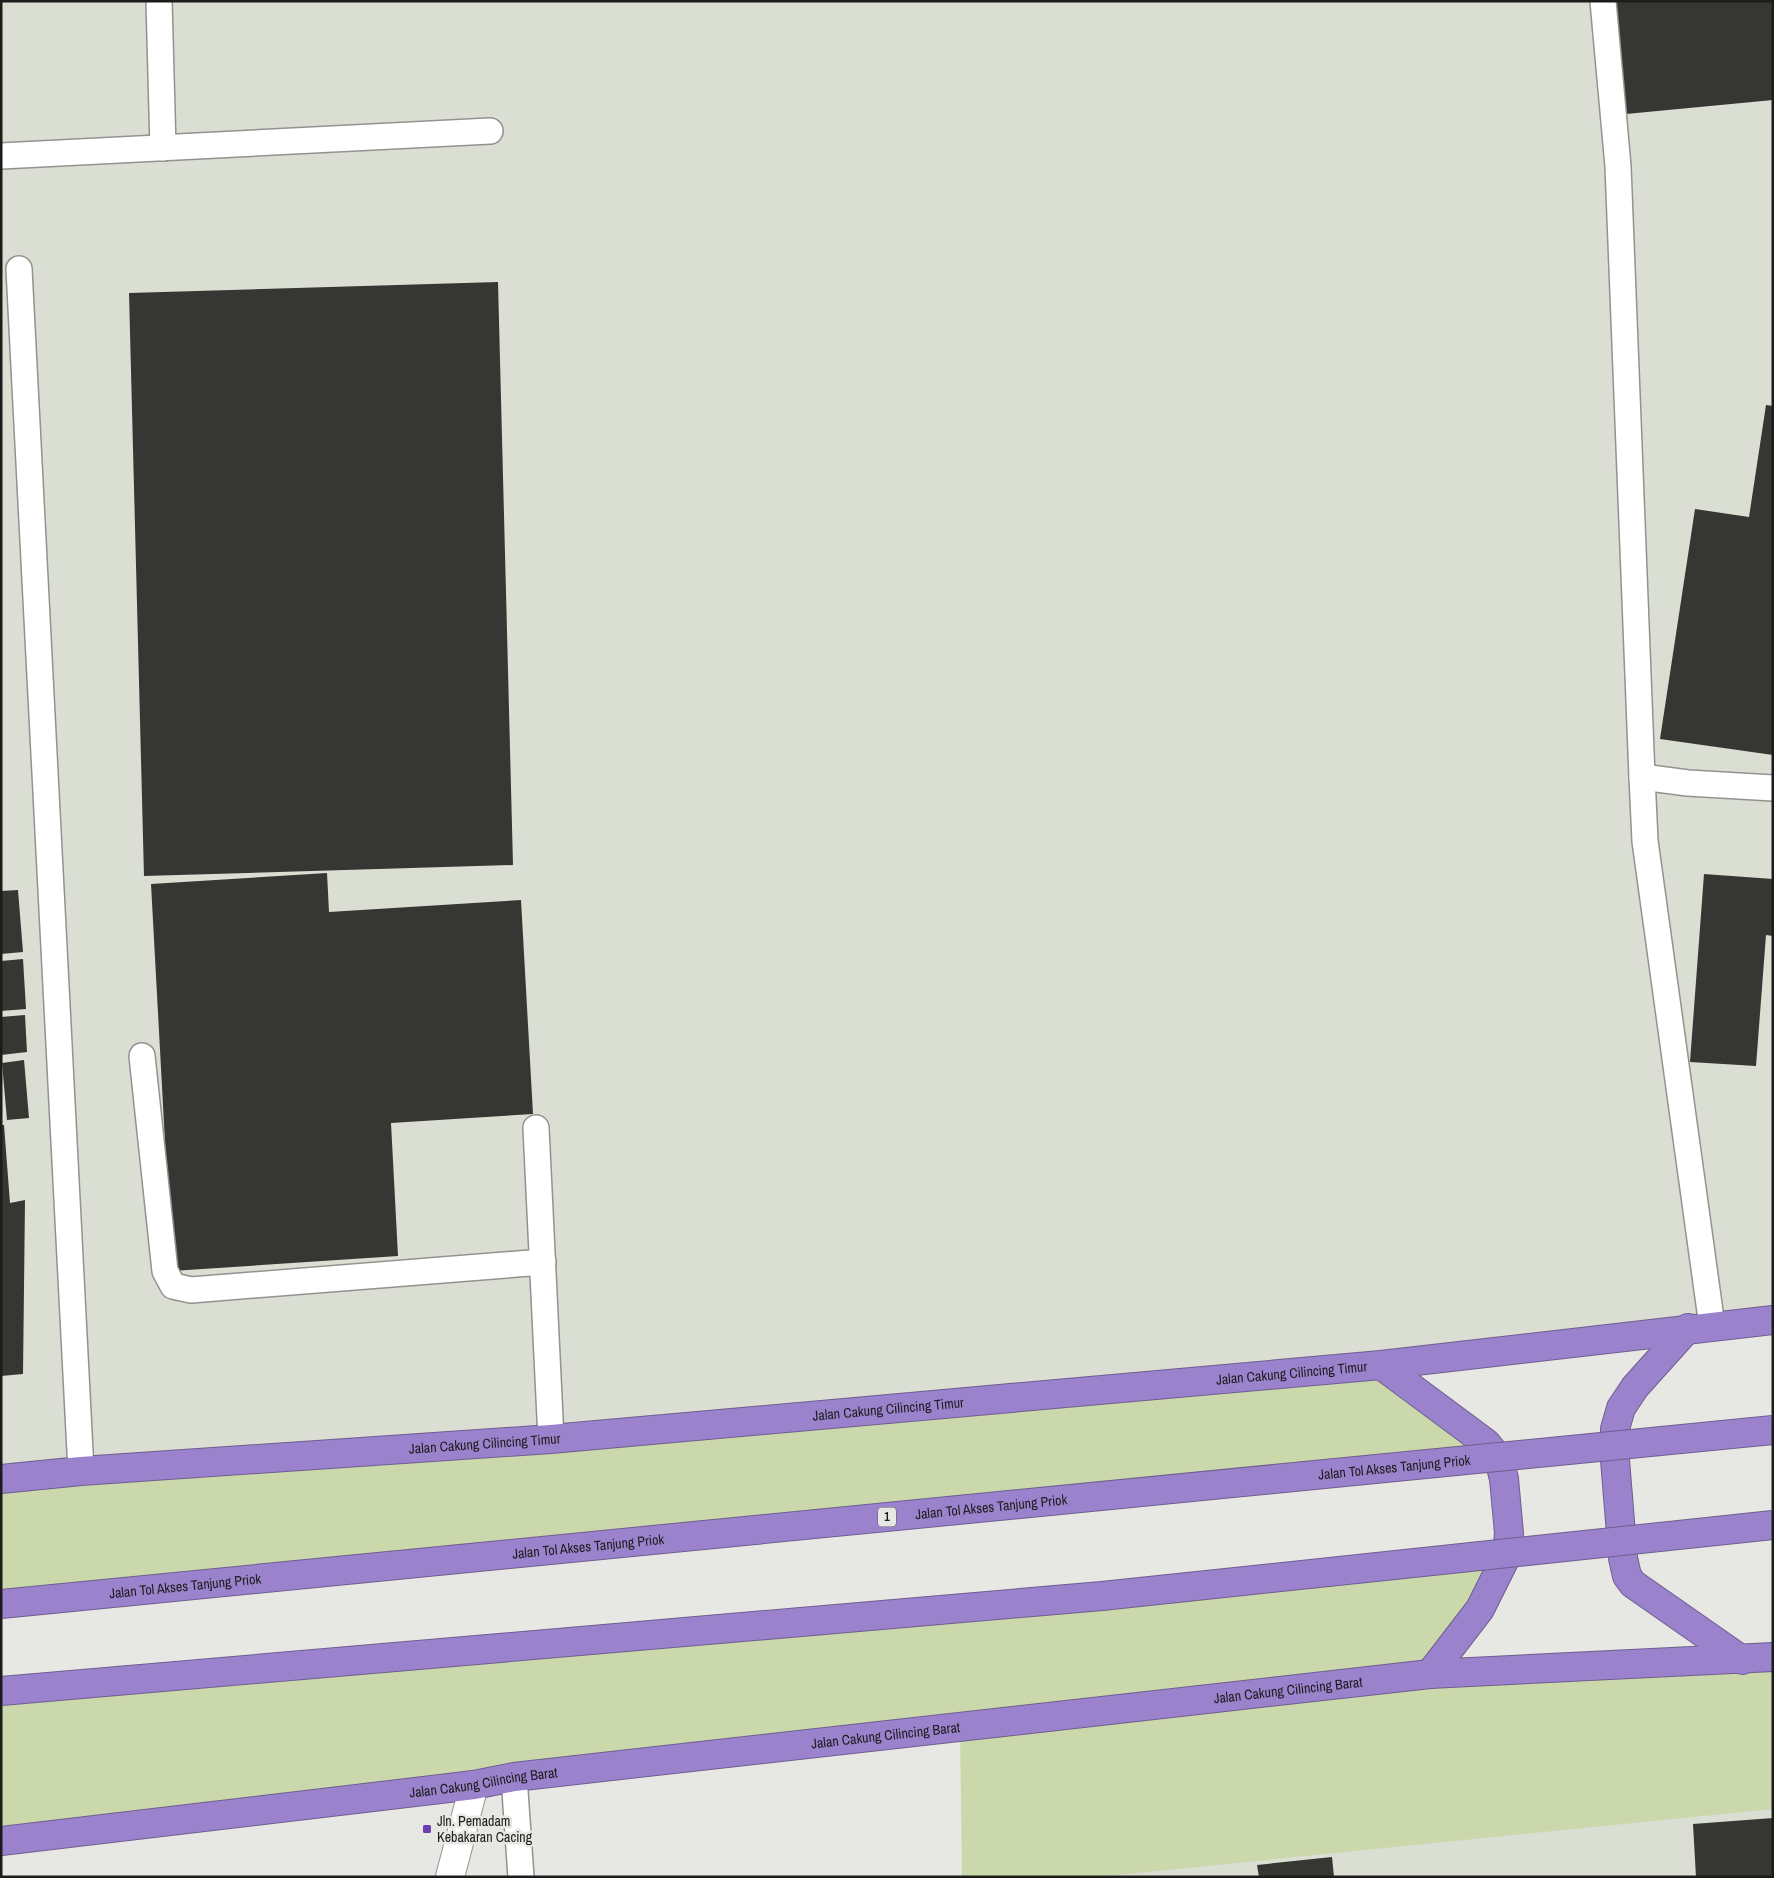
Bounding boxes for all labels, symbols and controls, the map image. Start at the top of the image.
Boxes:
street label: Jalan Cakung Cilincing Timur [1215,1357,1368,1389]
street label: Jalan Cakung Cilincing Timur [812,1393,965,1425]
street label: Jalan Cakung Cilincing Timur [408,1429,561,1458]
street label: Jalan Tol Akses Tanjung Priok [1317,1451,1471,1484]
street label: Jalan Tol Akses Tanjung Priok [914,1490,1068,1523]
road number: 1 [878,1508,896,1526]
street label: Jalan Tol Akses Tanjung Priok [511,1530,665,1563]
street label: Jalan Tol Akses Tanjung Priok [108,1569,262,1602]
street label: Jalan Cakung Cilincing Barat [1213,1673,1363,1707]
street label: Jalan Cakung Cilincing Barat [810,1718,961,1753]
street label: Jalan Cakung Cilincing Barat [408,1763,558,1802]
place label: Jln. Pemadam Kebakaran Cacing [437,1812,533,1846]
marker: Jln. Pemadam Kebakaran Cacing [421,1823,433,1835]

